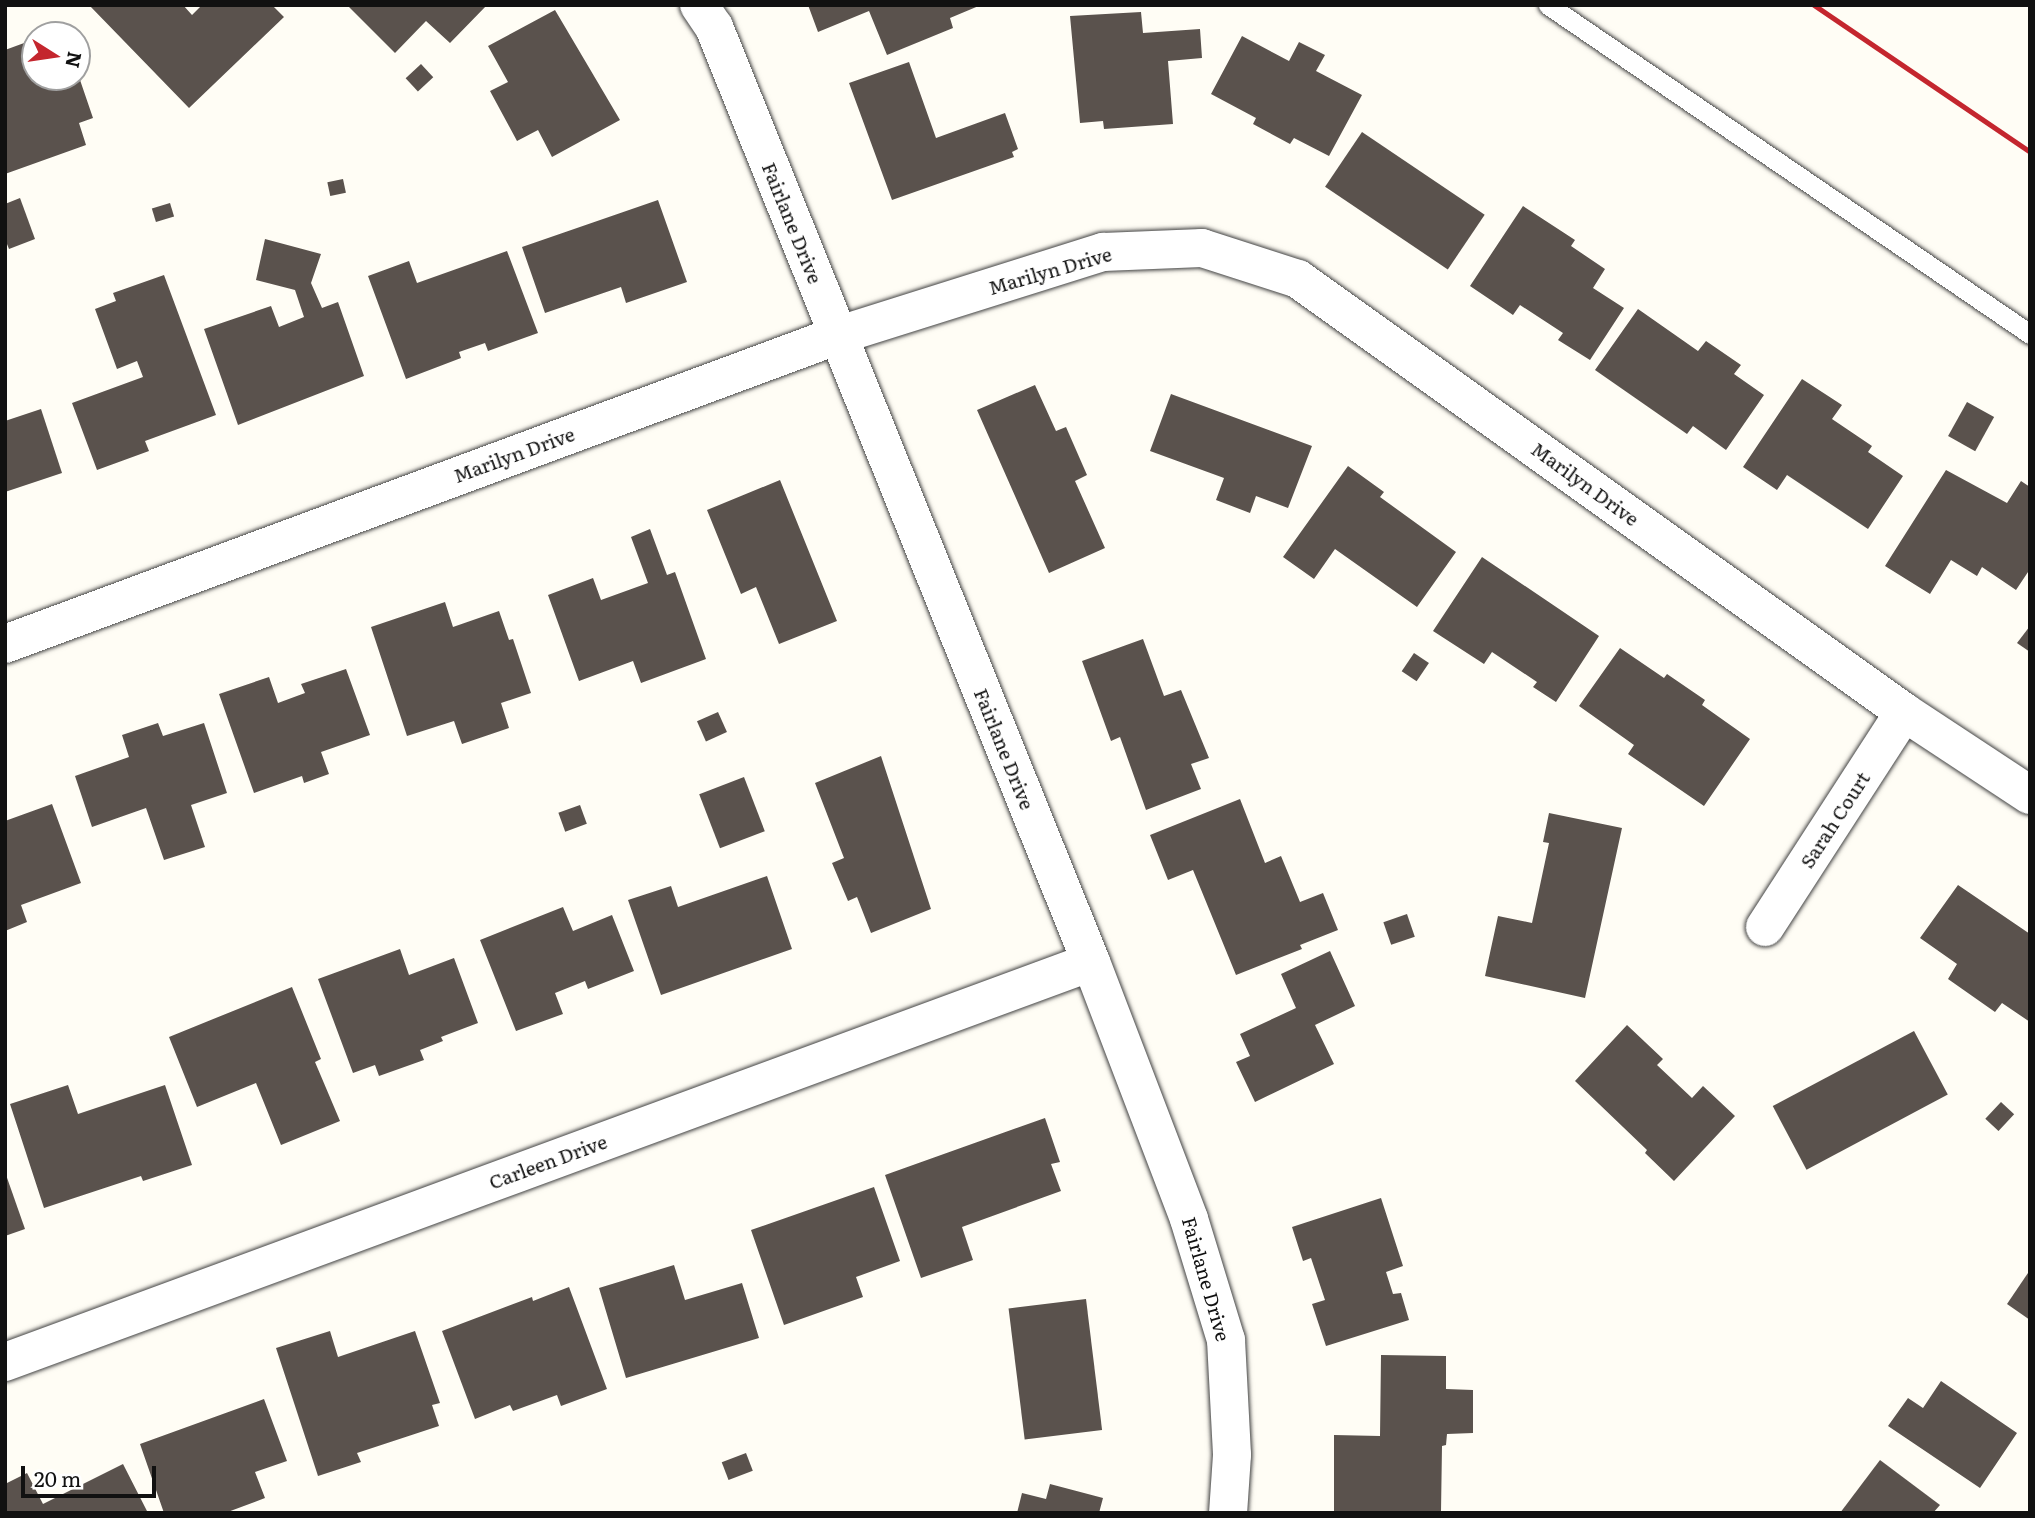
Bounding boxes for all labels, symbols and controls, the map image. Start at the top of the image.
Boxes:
north arrow [21,21,91,91]
text: N [59,49,90,71]
street label: Fairlane Drive [757,159,827,287]
street label: Marilyn Drive [986,243,1114,299]
street label: Marilyn Drive [450,423,578,487]
street label: Marilyn Drive [1527,437,1643,531]
street label: Fairlane Drive [969,685,1039,813]
street label: Sarah Court [1796,768,1874,872]
street label: Carleen Drive [486,1130,610,1194]
street label: Fairlane Drive [1177,1214,1235,1344]
scale bar [24,1452,159,1496]
text: 20 m [34,1462,81,1493]

